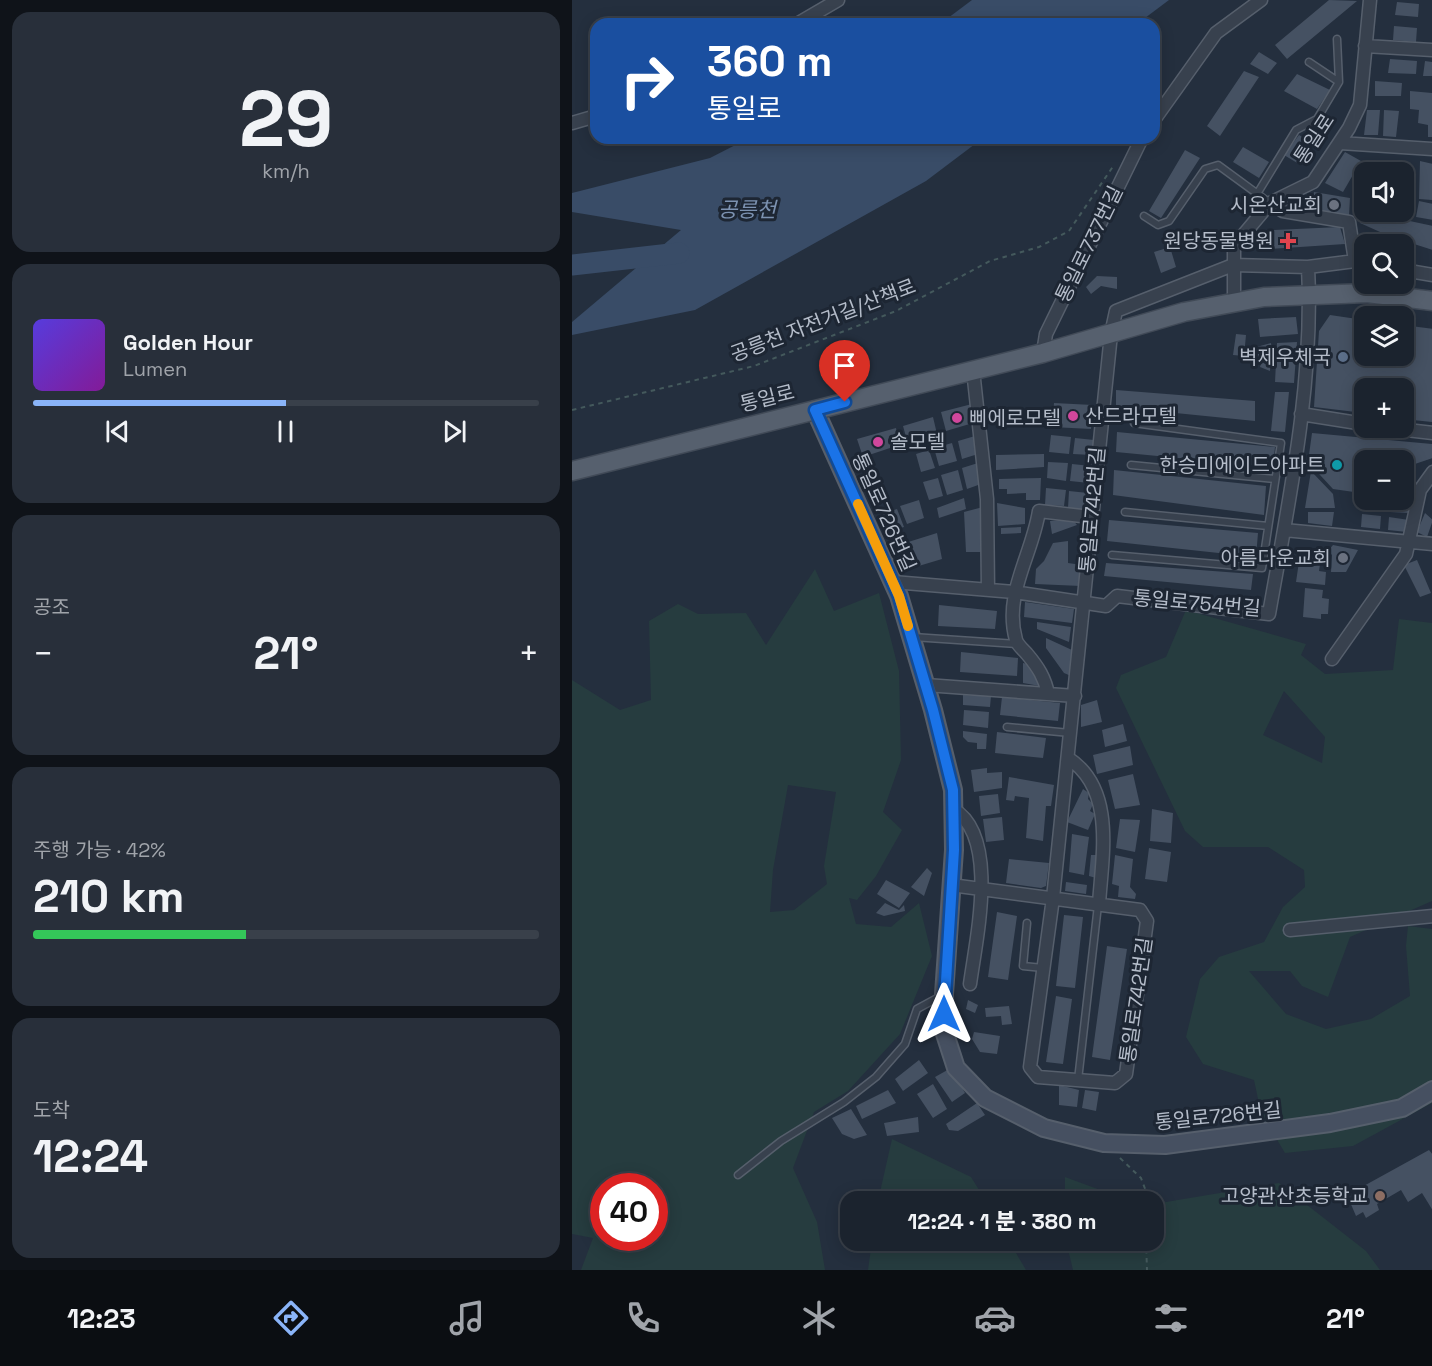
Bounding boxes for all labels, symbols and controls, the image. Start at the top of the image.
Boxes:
text: 360 m [707,35,832,88]
icon: right [608,42,686,120]
text: 29 [239,69,333,169]
text: 통일로 [707,91,782,126]
street label: 통일로 [1288,109,1340,169]
text: km/h [262,158,310,184]
map controls [1354,162,1414,510]
button: sound [1354,162,1414,222]
street label: 통일로737번길 [1050,181,1128,307]
place label: 시온산교회 [1230,192,1322,218]
water label: 공릉천 [718,196,779,223]
marker: 시온산교회 [1327,198,1341,212]
place label: 원당동물병원 [1164,228,1274,254]
marker: 원당동물병원 [1279,232,1297,250]
button: search [1354,234,1414,294]
street label: 공릉천 자전거길/산책로 [727,273,919,367]
button: layers [1354,306,1414,366]
text: Golden Hour [123,328,253,356]
pin [819,340,870,402]
place label: 벽제우체국 [1239,344,1331,370]
icon: arrive [828,349,861,382]
marker: 벽제우체국 [1336,350,1350,364]
text: Lumen [123,356,187,382]
button: + [1354,378,1414,438]
street label: 통일로 [737,379,797,417]
place label: 산드라모텔 [1085,403,1177,429]
place label: 삐에로모텔 [969,405,1061,431]
marker: 산드라모텔 [1066,409,1080,423]
marker: 삐에로모텔 [950,411,964,425]
icon: previous [101,415,134,448]
icon: pause [269,415,302,448]
icon: next [438,415,471,448]
place label: 솔모텔 [890,429,945,455]
marker: 솔모텔 [871,435,885,449]
street label: 통일로742번길 [1074,446,1110,574]
street label: 통일로726번길 [846,449,922,575]
button: − [1354,450,1414,510]
place label: 한승미에이드아파트 [1159,452,1325,478]
marker: 한승미에이드아파트 [1330,458,1344,472]
place label: 아름다운교회 [1221,545,1331,571]
marker: 아름다운교회 [1336,551,1350,565]
street label: 통일로754번길 [1132,584,1262,622]
text: 공조 [33,594,70,620]
text: 21° [254,625,318,682]
text: − [33,633,53,675]
text: + [519,633,539,675]
text: 주행 가능 · 42% [33,837,166,863]
text: 210 km [33,868,184,925]
street label: 통일로742번길 [1114,935,1158,1065]
position arrow [912,982,976,1046]
street label: 통일로726번길 [1153,1096,1283,1136]
text: 도착 [33,1097,70,1123]
text: 12:24 [33,1128,148,1185]
speed limit sign: 40 [590,1173,668,1251]
place label: 고양관산초등학교 [1221,1183,1368,1209]
marker: 고양관산초등학교 [1373,1189,1387,1203]
text: 12:24 · 1 분 · 380 m [907,1207,1097,1235]
icon: directions [270,1297,312,1339]
icon: music [446,1297,488,1339]
icon: phone [622,1297,664,1339]
icon: climate [798,1297,840,1339]
icon: car [974,1297,1016,1339]
icon: filters [1150,1297,1192,1339]
text: 12:23 [67,1301,136,1336]
text: 21° [1326,1301,1365,1336]

